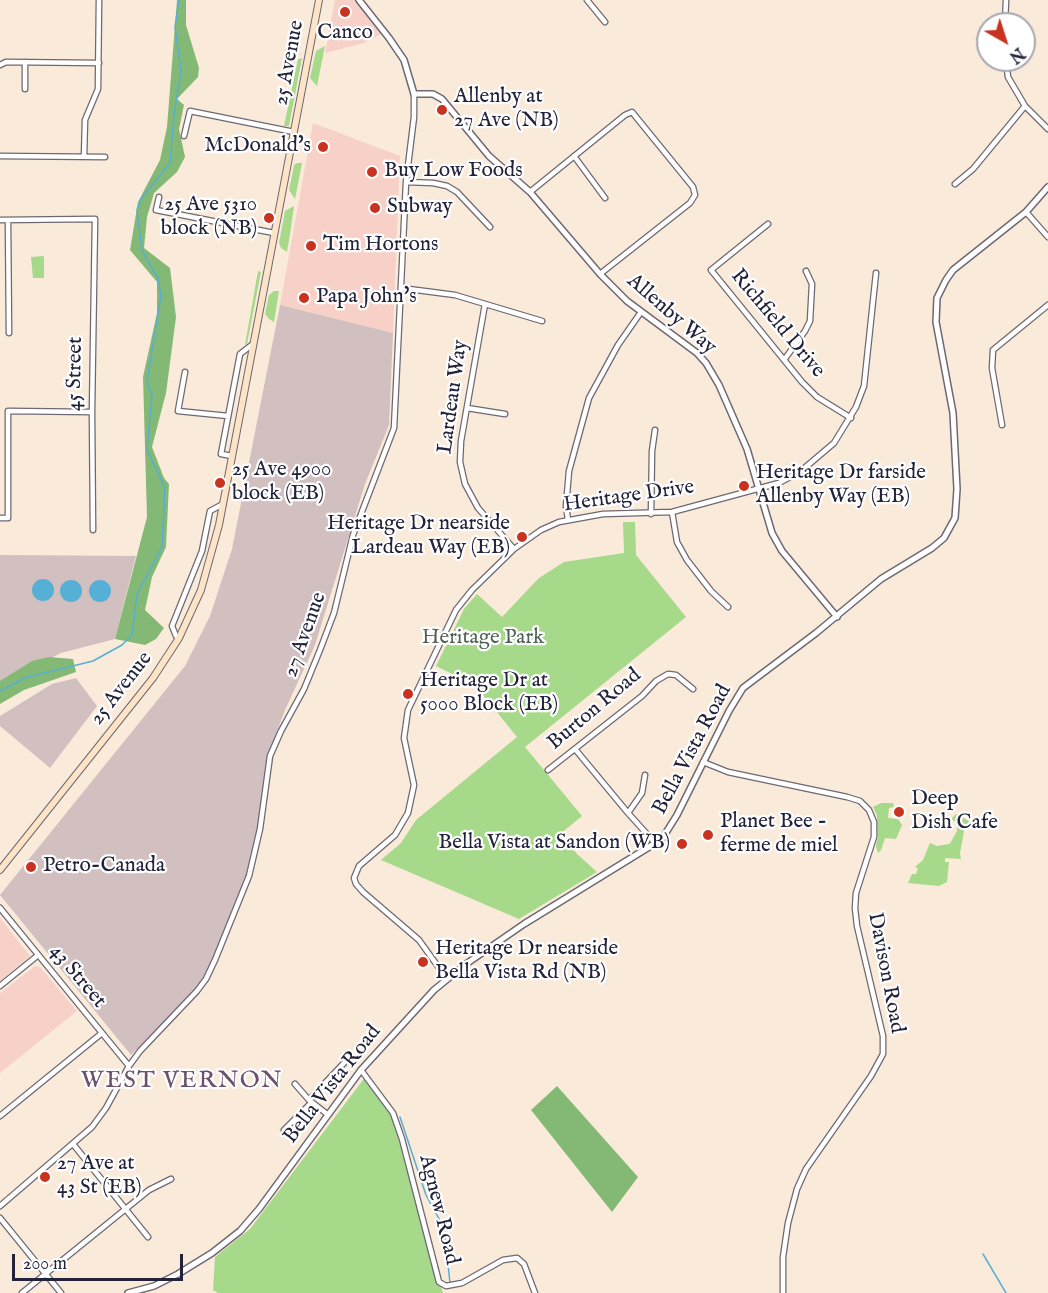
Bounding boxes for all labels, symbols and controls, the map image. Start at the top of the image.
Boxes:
marker: Canco [338,5,352,19]
north arrow [976,12,1036,72]
street label: 25 Avenue [269,18,311,108]
place label: Canco [317,21,373,47]
text: N [1004,42,1028,67]
place label: Allenby at 27 Ave (NB) [454,85,559,135]
marker: Allenby at 27 Ave (NB) [435,103,449,117]
place label: McDonald's [204,134,311,160]
marker: McDonald's [316,140,330,154]
place label: Buy Low Foods [384,159,523,185]
marker: Buy Low Foods [365,165,379,179]
place label: 25 Ave 5310 block (NB) [161,193,257,243]
place label: Subway [387,195,453,221]
marker: Subway [368,201,382,215]
marker: 25 Ave 5310 block (NB) [262,211,276,225]
place label: Tim Hortons [323,233,438,259]
marker: Tim Hortons [304,239,318,253]
street label: Richfield Drive [724,265,830,383]
street label: Allenby Way [621,269,721,361]
place label: Papa John's [316,285,417,311]
marker: Papa John's [297,291,311,305]
street label: 45 Street [63,336,89,412]
street label: Lardeau Way [434,338,474,456]
place label: 25 Ave 4900 block (EB) [232,458,331,508]
place label: Heritage Dr farside Allenby Way (EB) [756,461,926,511]
street label: Heritage Drive [562,475,696,519]
marker: 25 Ave 4900 block (EB) [213,476,227,490]
marker: Heritage Dr farside Allenby Way (EB) [737,479,751,493]
place label: Heritage Dr nearside Lardeau Way (EB) [327,512,510,562]
marker: Heritage Dr nearside Lardeau Way (EB) [515,530,529,544]
street label: 27 Avenue [279,589,333,681]
park label: Heritage Park [422,626,544,652]
street label: 25 Avenue [86,647,158,731]
street label: Burton Road [543,664,647,756]
place label: Heritage Dr at 5000 Block (EB) [420,669,558,719]
street label: Bella Vista Road [648,681,738,819]
marker: Heritage Dr at 5000 Block (EB) [401,687,415,701]
place label: Deep Dish Cafe [911,787,998,837]
marker: Deep Dish Cafe [892,805,906,819]
place label: Planet Bee - ferme de miel [720,810,838,860]
marker: Planet Bee - ferme de miel [701,828,715,842]
place label: Bella Vista at Sandon (WB) [438,831,670,857]
marker: Bella Vista at Sandon (WB) [675,837,689,851]
place label: Petro-Canada [43,854,165,880]
marker: Petro-Canada [24,860,38,874]
street label: Davison Road [861,910,909,1036]
place label: Heritage Dr nearside Bella Vista Rd (NB) [435,937,618,987]
street label: 43 Street [43,940,111,1014]
marker: Heritage Dr nearside Bella Vista Rd (NB) [416,955,430,969]
street label: Bella Vista Road [279,1021,387,1149]
district label: WEST VERNON [81,1068,283,1096]
place label: 27 Ave at 43 St (EB) [57,1152,142,1202]
street label: Agnew Road [412,1152,464,1268]
marker: 27 Ave at 43 St (EB) [38,1170,52,1184]
scale bar [15,1242,186,1280]
text: 200 m [23,1253,67,1276]

